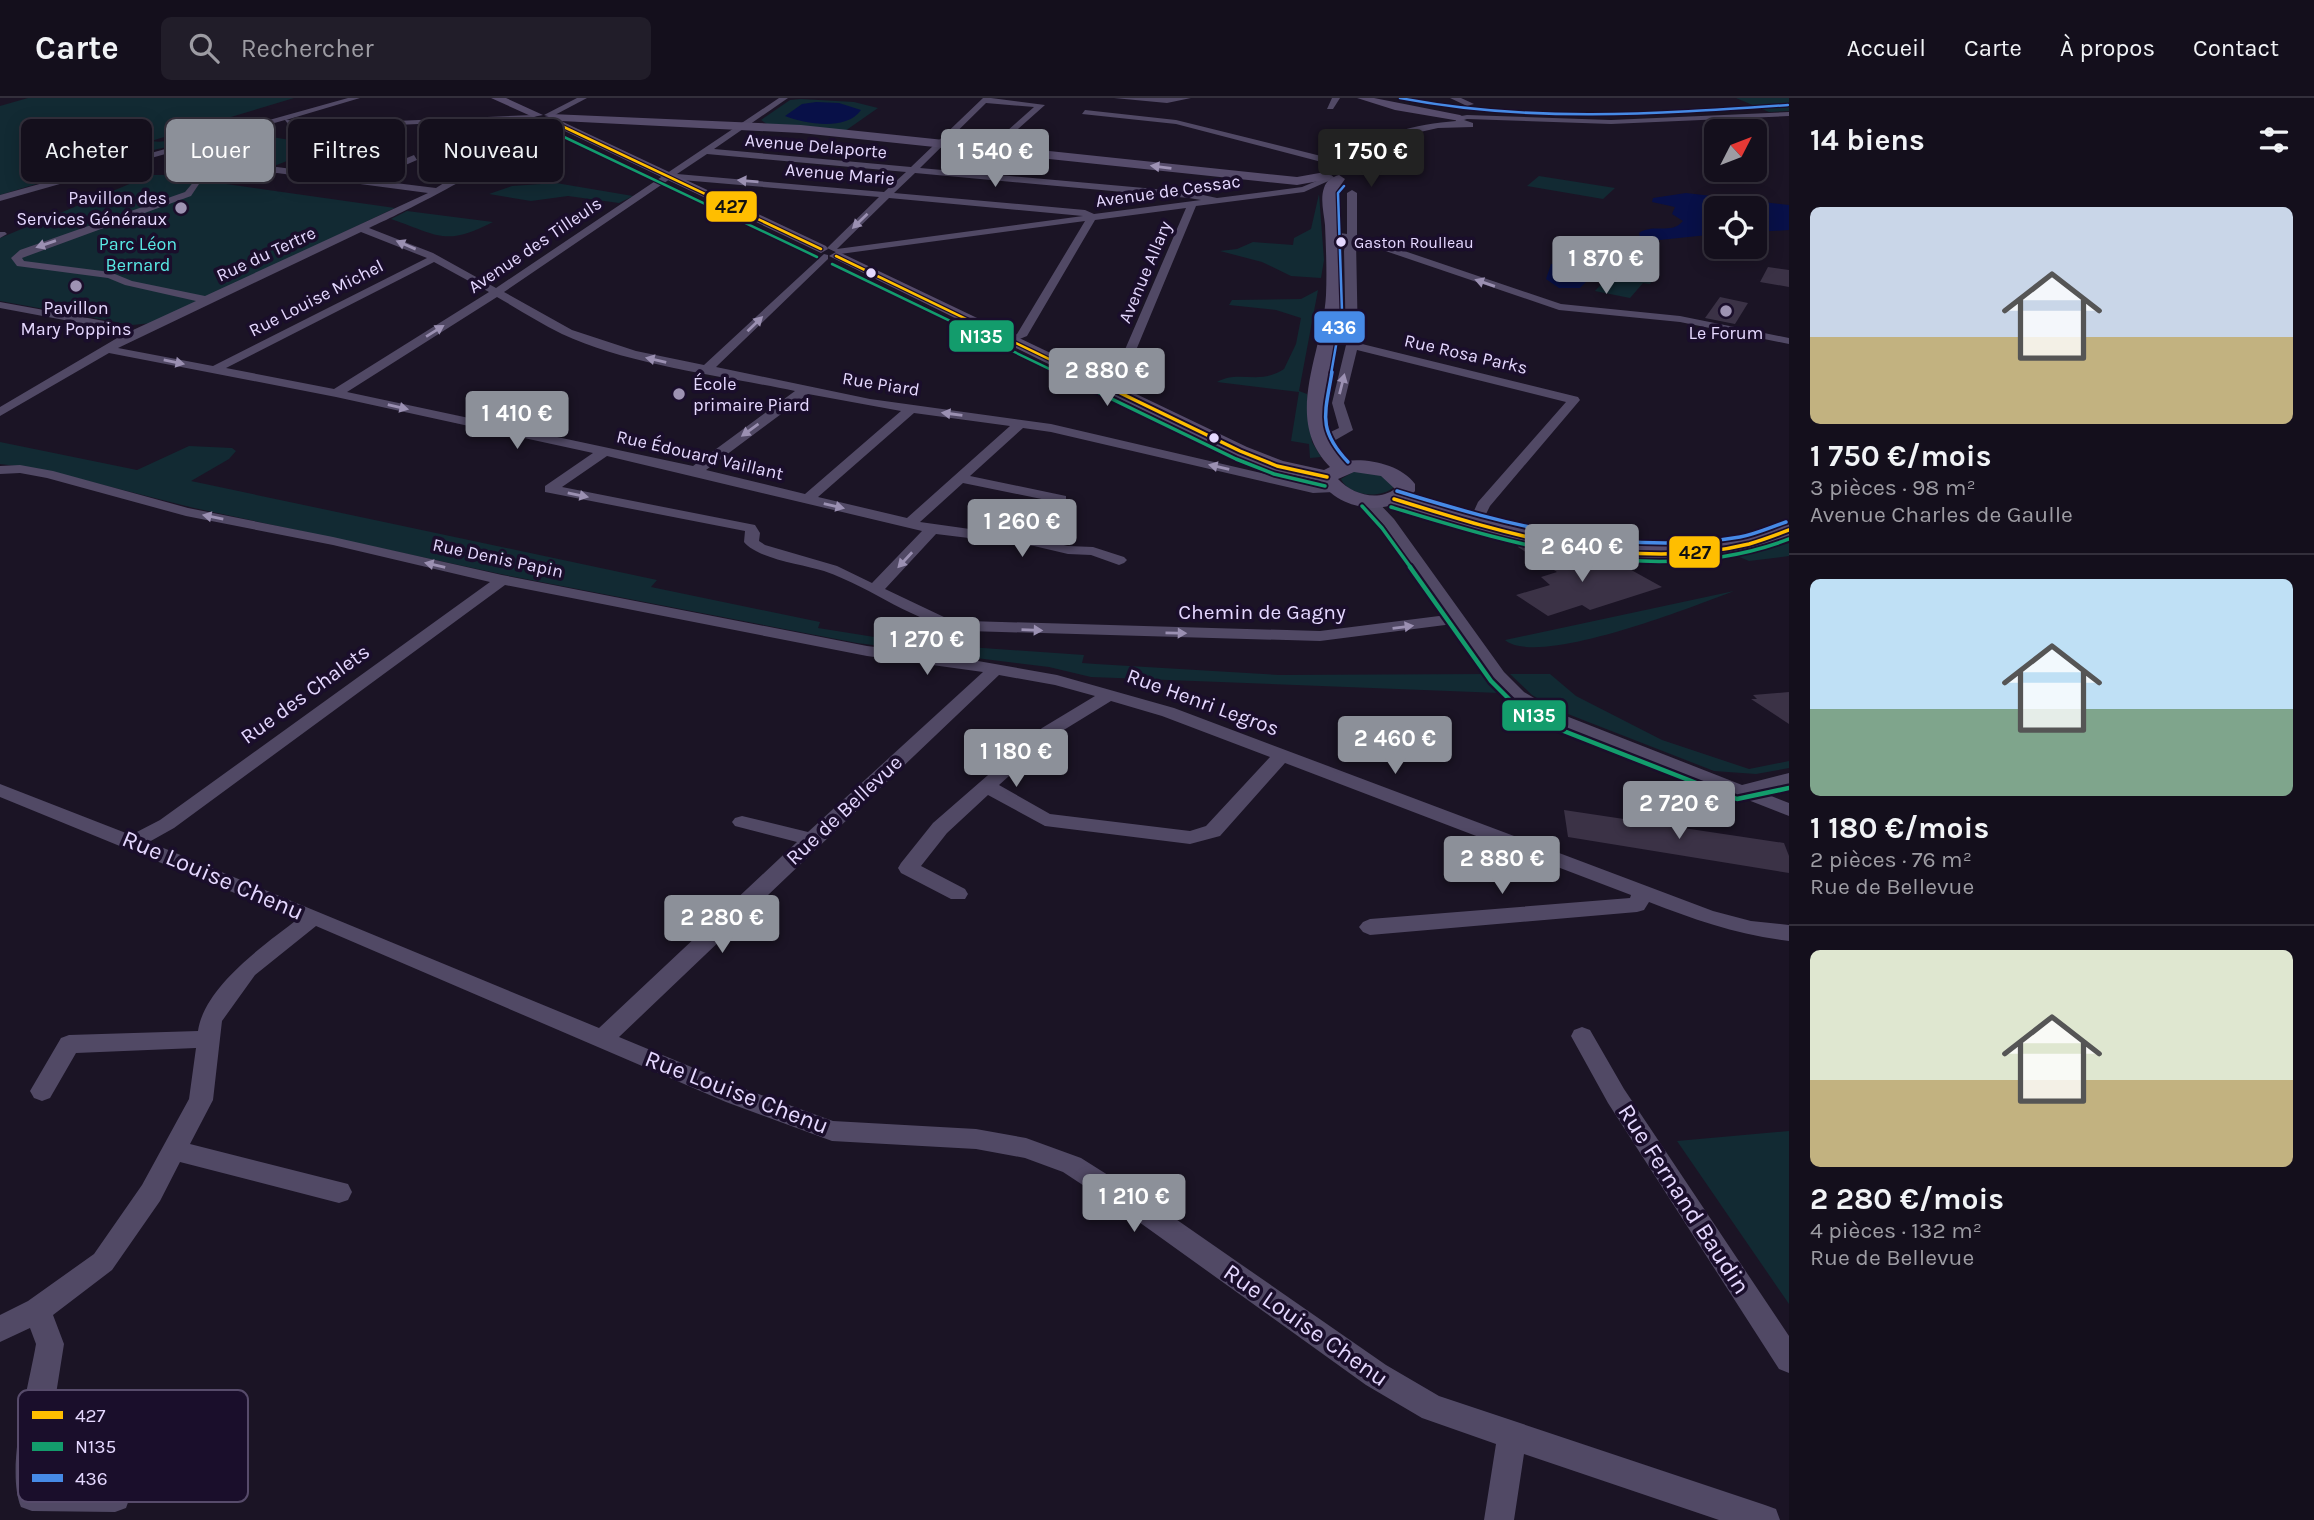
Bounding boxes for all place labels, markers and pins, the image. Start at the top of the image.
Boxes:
pin: 1 540 € [930,130,1060,189]
pin: 1 750 € [1306,130,1436,189]
place label: Pavillon des Services Généraux [16,187,167,230]
marker: Pavillon des Services Généraux [173,200,189,216]
place label: Gaston Roulleau [1354,233,1474,252]
marker: Gaston Roulleau [1334,235,1348,249]
pin: 1 870 € [1541,236,1671,296]
unlabelled marker [864,266,878,280]
marker: Pavillon Mary Poppins [68,278,84,294]
place label: Pavillon Mary Poppins [21,297,131,340]
marker: Le Forum [1718,303,1734,319]
place label: Le Forum [1689,322,1763,344]
pin: 2 880 € [1042,348,1172,408]
place label: École primaire Piard [693,372,810,416]
marker: École primaire Piard [671,386,687,402]
pin: 1 410 € [452,392,582,451]
unlabelled marker [1207,431,1221,445]
pin: 1 260 € [957,500,1087,559]
pin: 2 640 € [1517,524,1647,584]
pin: 1 270 € [862,618,992,677]
pin: 2 460 € [1330,716,1460,776]
pin: 1 180 € [951,730,1081,789]
pin: 2 720 € [1614,782,1744,841]
pin: 2 880 € [1437,836,1567,896]
pin: 2 280 € [657,896,787,955]
pin: 1 210 € [1069,1174,1199,1234]

